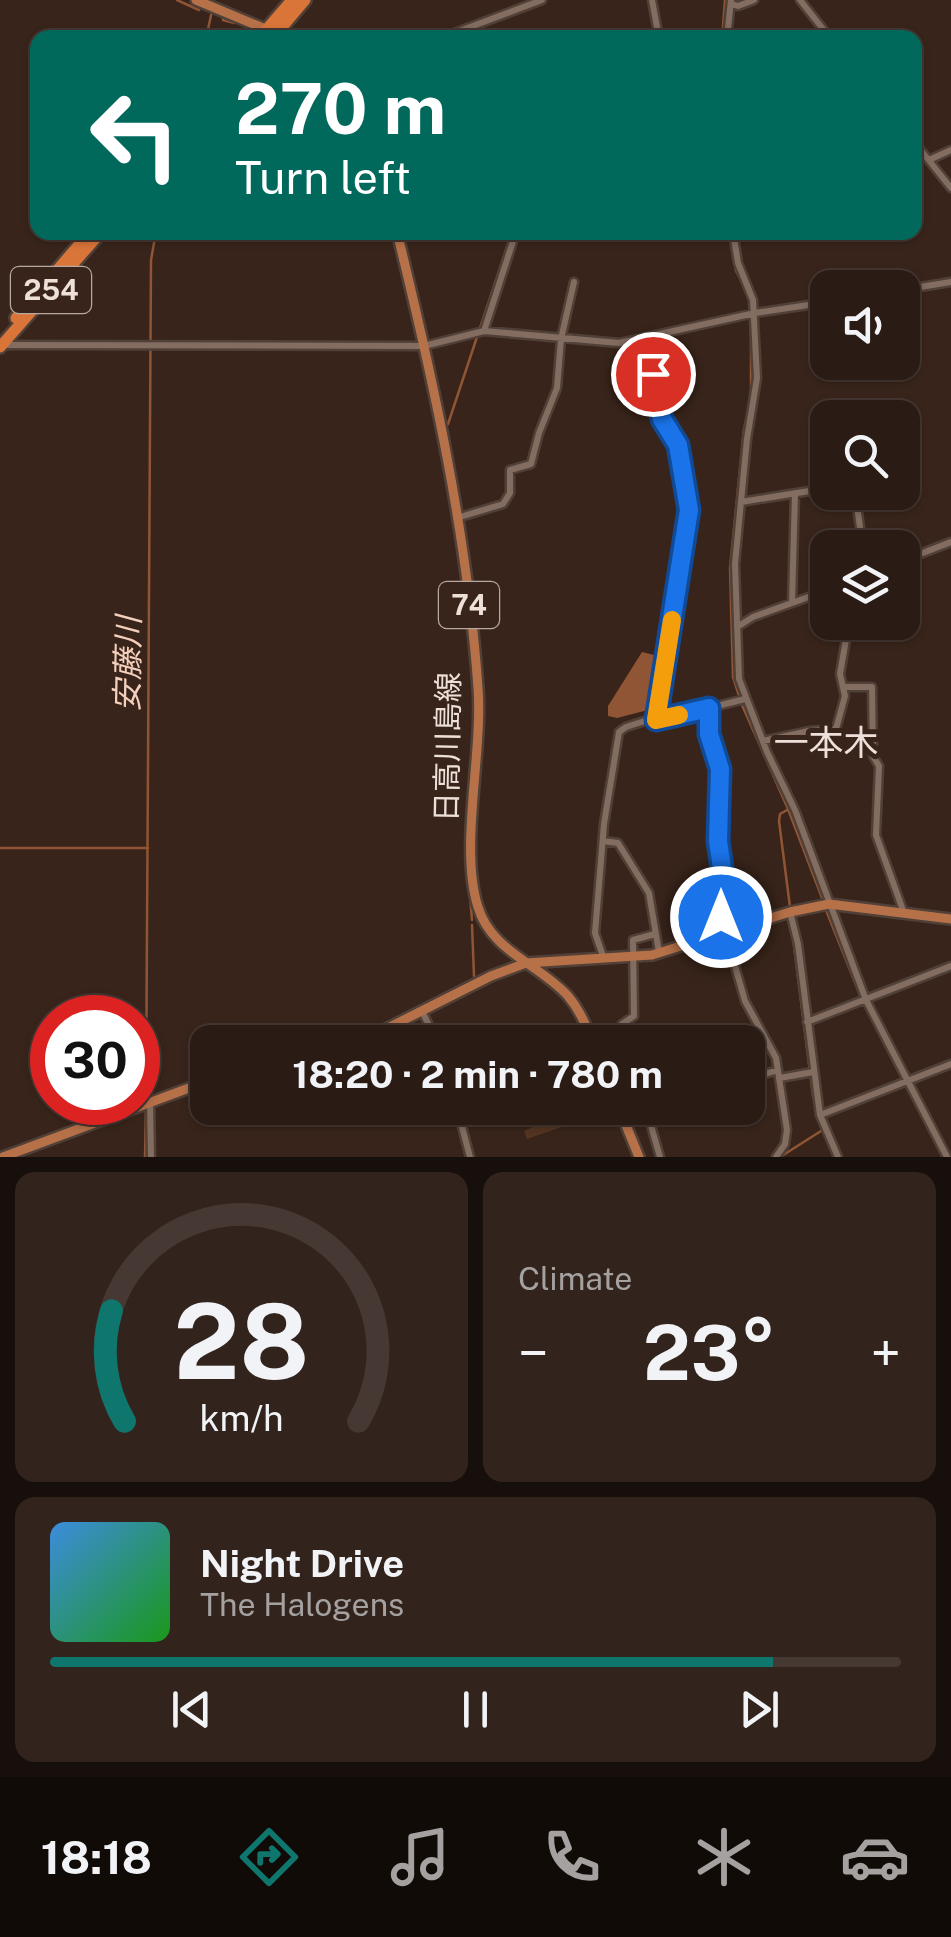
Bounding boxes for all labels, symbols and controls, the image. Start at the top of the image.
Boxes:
text: 270 m [235,67,446,150]
icon: left [70,70,200,200]
text: Turn left [235,151,411,204]
road number: 254 [11,267,91,313]
map controls [810,270,920,640]
button: sound [810,270,920,380]
pin [611,332,696,417]
icon: arrive [626,347,681,402]
button: search [810,400,920,510]
button: layers [810,530,920,640]
road number: 74 [439,582,499,628]
water label: 安藤川 [108,613,147,712]
street label: 日高川島線 [428,672,466,822]
district label: 一本木 [773,722,879,763]
position arrow [669,865,773,969]
speed limit sign: 30 [30,995,160,1125]
text: 18:20 · 2 min · 780 m [292,1052,663,1097]
text: Climate [518,1260,632,1297]
text: 28 [174,1280,309,1402]
text: 23° [643,1309,776,1397]
text: − [518,1321,549,1385]
text: + [871,1321,901,1385]
text: km/h [199,1397,284,1439]
text: Night Drive [200,1541,404,1586]
text: The Halogens [200,1586,404,1623]
icon: previous [164,1682,219,1737]
icon: pause [448,1682,503,1737]
icon: next [732,1682,787,1737]
icon: directions [234,1822,304,1892]
icon: music [385,1822,455,1892]
icon: phone [537,1822,607,1892]
icon: climate [689,1822,759,1892]
icon: car [840,1822,910,1892]
text: 18:18 [41,1831,152,1884]

